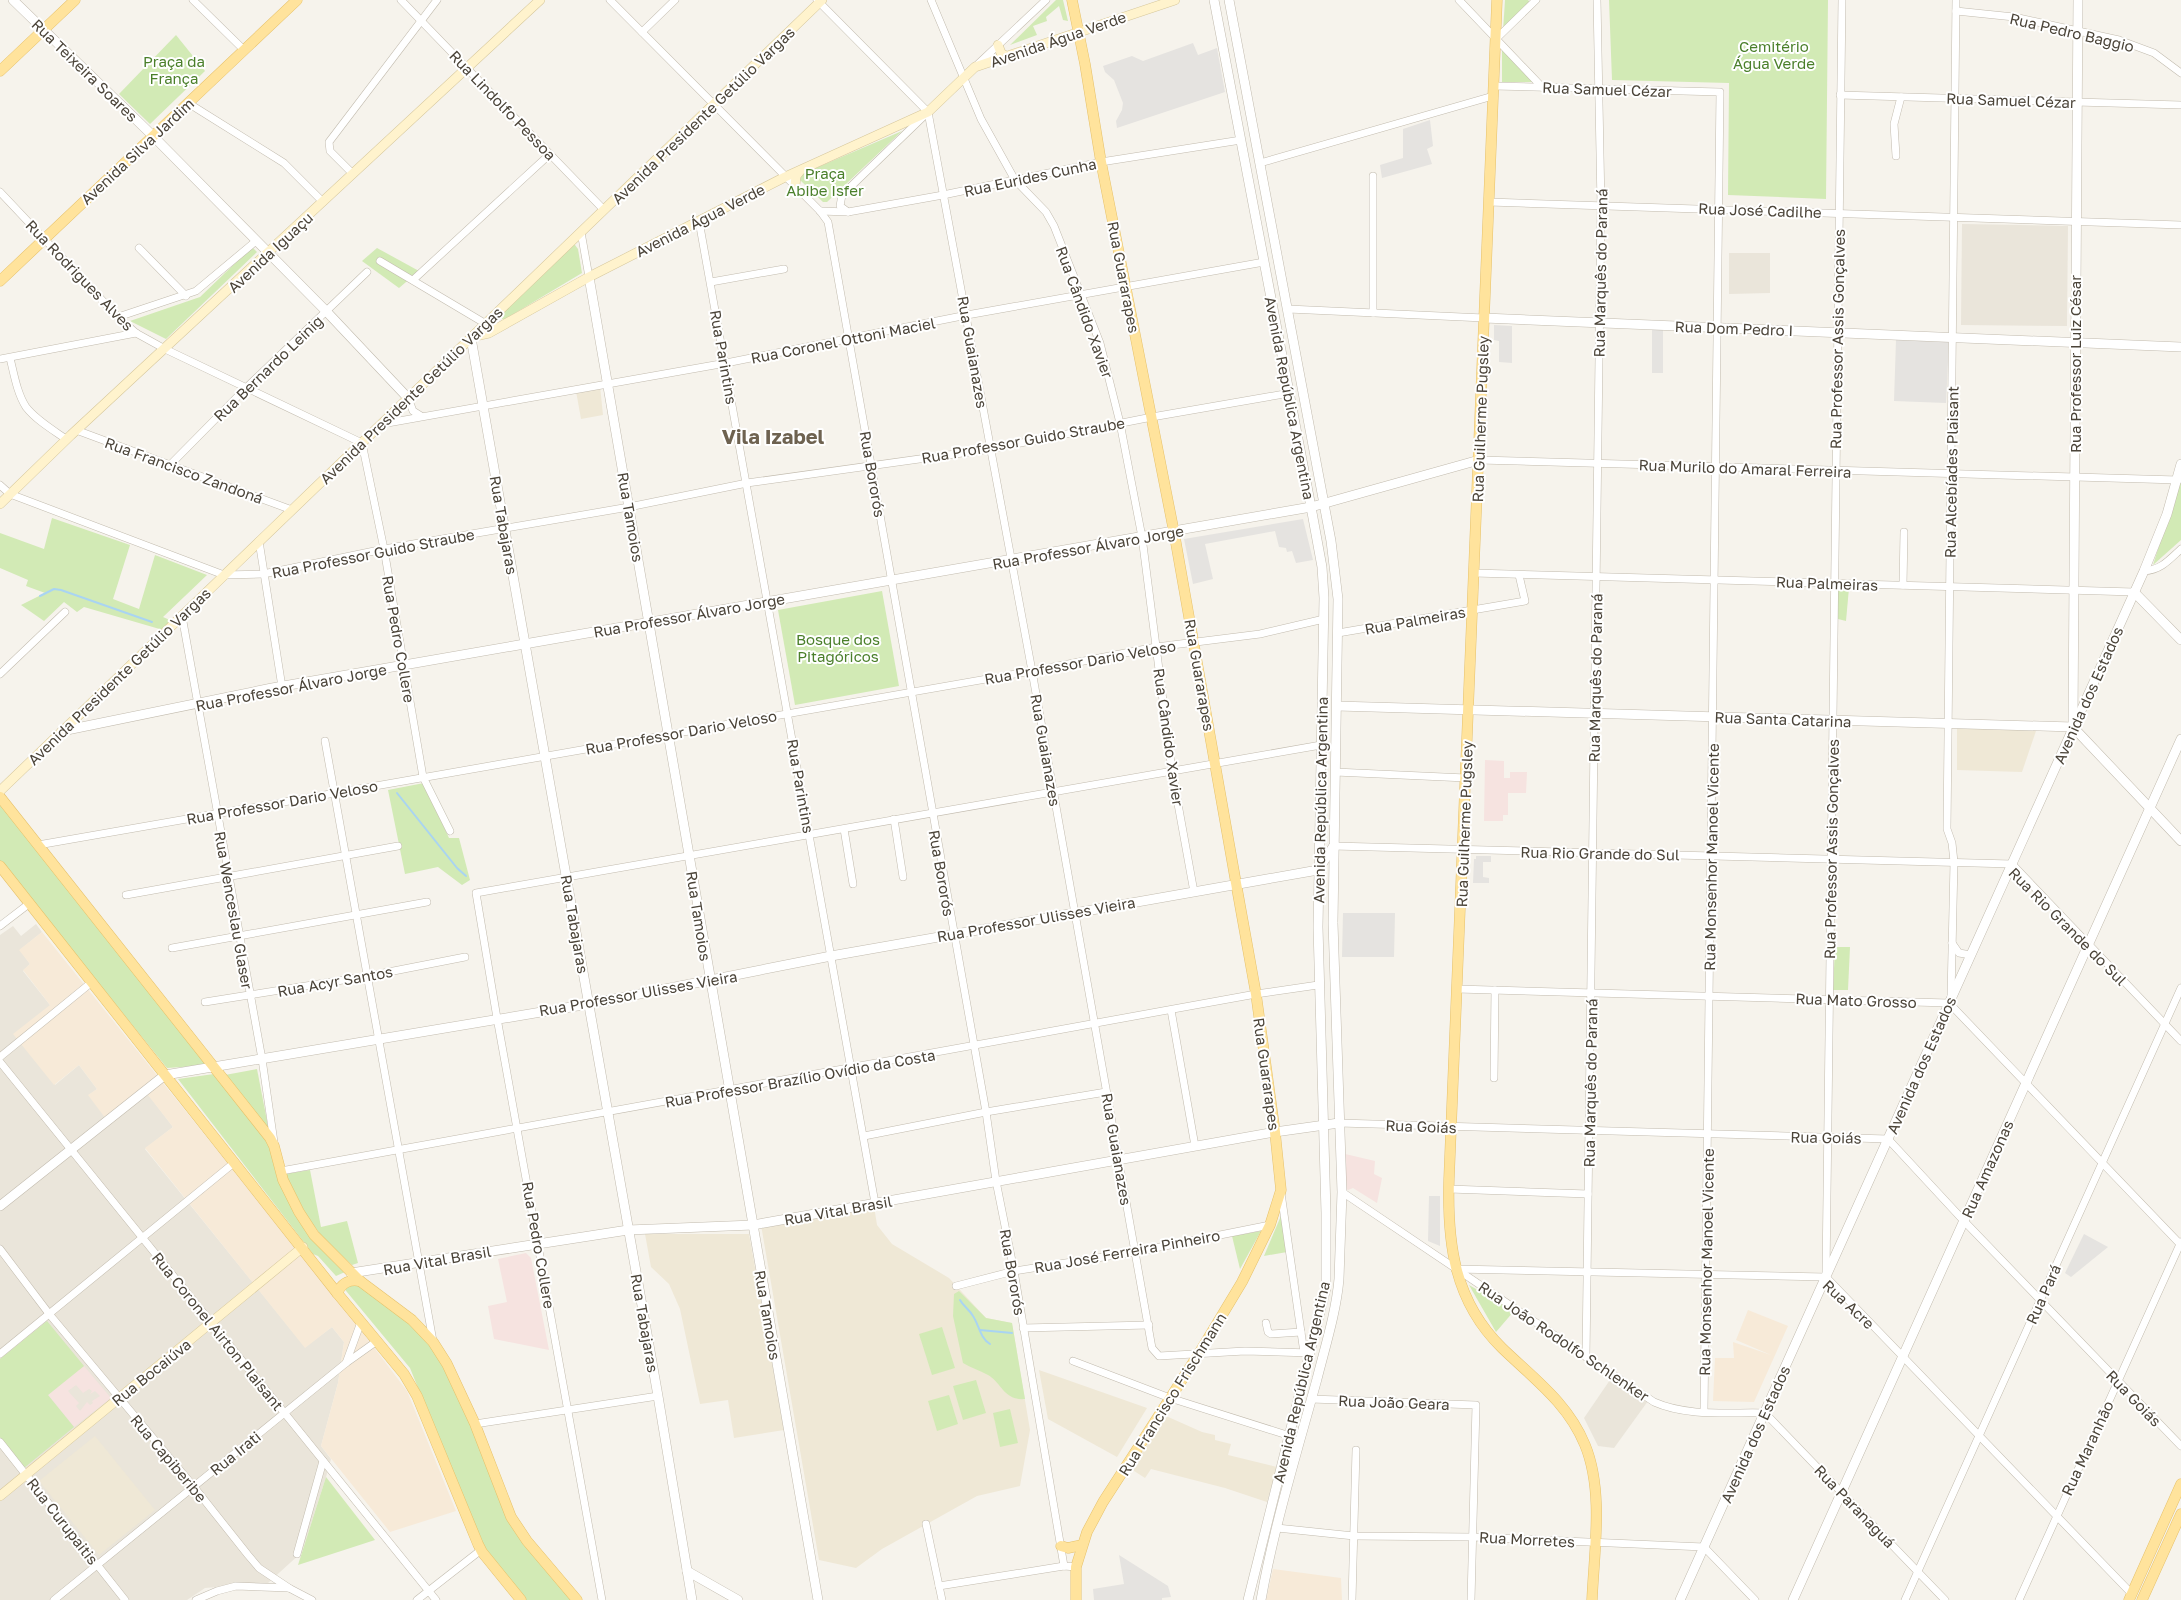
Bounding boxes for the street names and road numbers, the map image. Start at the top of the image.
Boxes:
street label: Avenida Água Verde [988,7,1129,71]
street label: Rua Pedro Baggio [2008,9,2136,55]
street label: Rua Teixeira Soares [28,15,142,125]
street label: Avenida Presidente Getúlio Vargas [608,23,798,207]
street label: Rua Lindolfo Pessoa [446,46,560,164]
street label: Rua Samuel Cézar [1542,78,1672,100]
street label: Rua Samuel Cézar [1946,89,2076,111]
street label: Avenida Silva Jardim [77,94,197,208]
street label: Rua Eurides Cunha [962,154,1098,200]
street label: Avenida Água Verde [632,179,768,260]
street label: Rua Marquês do Paraná [1590,188,1610,358]
street label: Rua José Cadilhe [1698,199,1822,221]
street label: Avenida Iguaçu [224,208,316,296]
street label: Rua Rodrigues Alves [22,216,138,334]
street label: Rua Guararapes [1104,220,1144,334]
street label: Rua Professor Assis Gonçalves [1826,229,1848,449]
street label: Rua Cândido Xavier [1053,244,1117,381]
street label: Rua Professor Luiz César [2066,275,2084,453]
street label: Rua Guaianazes [954,294,992,410]
street label: Avenida República Argentina [1261,295,1319,501]
street label: Avenida Presidente Getúlio Vargas [316,303,506,487]
street label: Rua Parintins [707,308,741,406]
street label: Rua Bernardo Leinig [210,311,326,425]
street label: Rua Coronel Ottoni Maciel [749,313,937,367]
street label: Rua Dom Pedro I [1674,317,1794,339]
street label: Rua Guilherme Pugsley [1468,335,1492,503]
street label: Rua Alcebíades Plaisant [1940,386,1962,558]
street label: Rua Professor Guido Straube [920,413,1126,467]
street label: Rua Bororós [857,429,889,519]
street label: Rua Francisco Zandoná [102,433,266,507]
street label: Rua Murilo do Amaral Ferreira [1638,455,1852,481]
street label: Rua Tamoios [614,471,648,563]
street label: Rua Tabajaras [486,474,522,576]
street label: Rua Professor Álvaro Jorge [991,521,1185,573]
street label: Rua Professor Guido Straube [270,524,476,582]
street label: Rua Palmeiras [1776,572,1878,594]
street label: Rua Pedro Collere [379,574,419,704]
street label: Avenida Presidente Getúlio Vargas [24,584,214,768]
street label: Rua Professor Álvaro Jorge [592,589,786,641]
street label: Rua Marquês do Paraná [1585,593,1605,763]
street label: Rua Palmeiras [1363,602,1467,638]
street label: Rua Guararapes [1181,618,1219,733]
street label: Avenida dos Estados [2050,624,2126,766]
street label: Rua Professor Dario Veloso [983,636,1177,688]
street label: Rua Professor Álvaro Jorge [194,660,388,714]
street label: Rua Cândido Xavier [1150,667,1188,807]
street label: Rua Guaianazes [1027,692,1065,808]
street label: Avenida República Argentina [1309,697,1331,903]
street label: Rua Professor Dario Veloso [584,706,778,758]
street label: Rua Santa Catarina [1714,708,1852,730]
street label: Rua Parintins [784,737,818,835]
street label: Rua Professor Assis Gonçalves [1820,739,1842,959]
street label: Rua Guilherme Pugsley [1452,740,1476,908]
street label: Rua Monsenhor Manoel Vicente [1700,743,1722,971]
street label: Rua Professor Dario Veloso [185,776,379,828]
street label: Rua Bororós [926,828,958,918]
street label: Rua Wenceslau Glaser [211,830,257,991]
street label: Rua Rio Grande do Sul [1520,843,1680,863]
street label: Rua Rio Grande do Sul [2005,863,2131,989]
street label: Rua Tamoios [683,870,715,962]
street label: Rua Tabajaras [557,873,593,975]
street label: Rua Professor Ulisses Vieira [935,893,1137,945]
street label: Rua Acyr Santos [276,962,394,1000]
street label: Rua Professor Ulisses Vieira [537,967,739,1019]
street label: Rua Mato Grosso [1795,989,1917,1011]
street label: Avenida dos Estados [1883,994,1959,1136]
street label: Rua Marquês do Paraná [1580,998,1600,1168]
street label: Rua Guararapes [1250,1017,1284,1132]
street label: Rua Professor Brazílio Ovídio da Costa [663,1045,937,1111]
street label: Rua Guaianazes [1098,1091,1136,1207]
street label: Rua Goiás [1385,1116,1457,1136]
street label: Rua Amazonas [1957,1117,2017,1221]
street label: Rua Goiás [1790,1127,1862,1147]
street label: Rua Monsenhor Manoel Vicente [1695,1148,1717,1376]
street label: Rua Pedro Collere [519,1180,559,1310]
street label: Rua Vital Brasil [783,1192,894,1228]
street label: Rua José Ferreira Pinheiro [1033,1226,1221,1276]
street label: Rua Bororós [997,1227,1029,1317]
street label: Rua Vital Brasil [382,1242,493,1278]
street label: Rua Coronel Airton Plaisant [149,1248,287,1414]
street label: Rua Pará [2022,1261,2064,1327]
street label: Rua Tamoios [751,1269,785,1361]
street label: Rua Tabajaras [627,1272,663,1374]
street label: Rua Acre [1820,1276,1879,1332]
street label: Rua João Rodolfo Schlenker [1475,1277,1653,1405]
street label: Avenida República Argentina [1269,1279,1333,1485]
street label: Rua Francisco Frischmann [1114,1309,1230,1479]
street label: Rua Bocaiúva [108,1335,194,1409]
street label: Avenida dos Estados [1717,1363,1793,1505]
street label: Rua Goiás [2103,1366,2165,1430]
street label: Rua João Geara [1338,1391,1450,1413]
street label: Rua Maranhão [2057,1398,2117,1498]
street label: Rua Capiberibe [127,1411,211,1506]
street label: Rua Irati [206,1427,264,1479]
street label: Rua Paranaguá [1811,1461,1899,1551]
street label: Rua Curupaitis [24,1474,102,1568]
street label: Rua Morretes [1479,1527,1575,1551]

